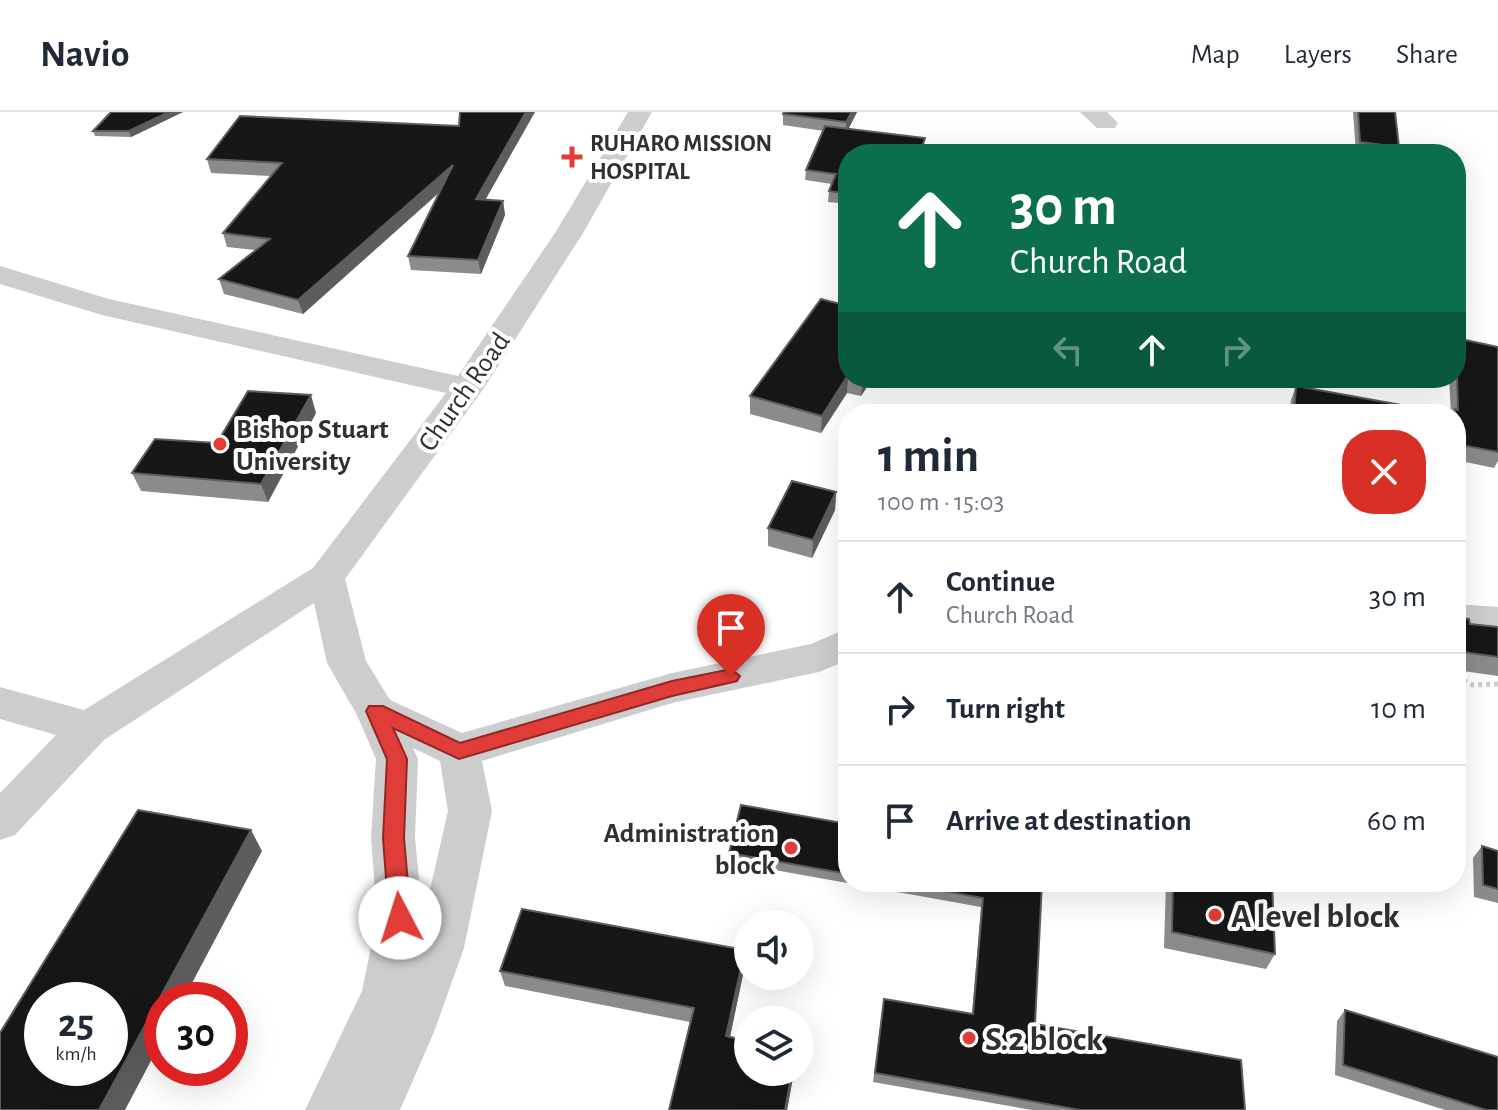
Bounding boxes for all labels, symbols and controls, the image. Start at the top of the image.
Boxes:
text: Navio [40,36,129,74]
text: Map [1191,41,1240,69]
text: Layers [1284,41,1352,69]
text: Share [1396,41,1458,69]
place label: RUHARO MISSION HOSPITAL [590,132,772,184]
marker: RUHARO MISSION HOSPITAL [561,146,583,168]
icon: ahead [878,176,982,280]
text: 30 m [1010,179,1117,235]
text: Church Road [1010,244,1187,280]
street label: Church Road [414,328,516,457]
icon: left [1046,328,1090,372]
icon: ahead [1130,328,1174,372]
icon: right [1214,328,1258,372]
place label: Bishop Stuart University [236,416,389,476]
button: close [1342,430,1426,514]
text: 1 min [878,433,979,481]
marker: Bishop Stuart University [211,435,229,453]
text: 100 m · 15:03 [878,489,1004,515]
text: Continue [946,567,1055,597]
icon: ahead [878,575,922,619]
text: 30 m [1369,582,1426,612]
pin [697,594,765,676]
text: Church Road [946,602,1074,628]
icon: arrive [709,606,753,650]
icon: right [878,687,922,731]
text: Turn right [946,694,1065,724]
text: 10 m [1371,694,1426,724]
icon: arrive [878,799,922,843]
text: Arrive at destination [946,806,1192,836]
text: 60 m [1367,806,1426,836]
place label: Administration block [604,820,775,880]
marker: Administration block [782,839,800,857]
position arrow [358,876,442,960]
place label: A level block [1231,900,1400,934]
marker: A level block [1206,906,1224,924]
map controls [734,910,814,1086]
button: sound [734,910,814,990]
speed limit sign: 30 [144,982,248,1086]
text: 25 [58,1004,94,1044]
button: layers [734,1006,814,1086]
place label: S.2 block [985,1023,1103,1057]
marker: S.2 block [960,1029,978,1047]
text: km/h [55,1044,97,1064]

